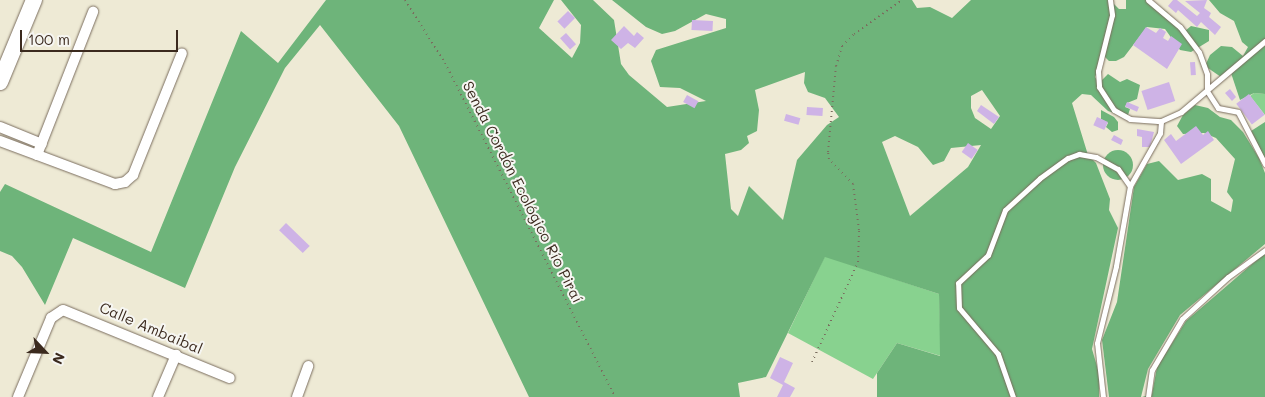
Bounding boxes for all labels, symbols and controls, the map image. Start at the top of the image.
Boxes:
scale bar [22,20,180,52]
text: 100 m [28,29,70,49]
street label: Senda Cordón Ecológico Río Piraí [459,78,587,306]
street label: Calle Ambaibal [97,298,205,358]
north arrow [20,327,70,377]
text: N [48,350,70,367]

